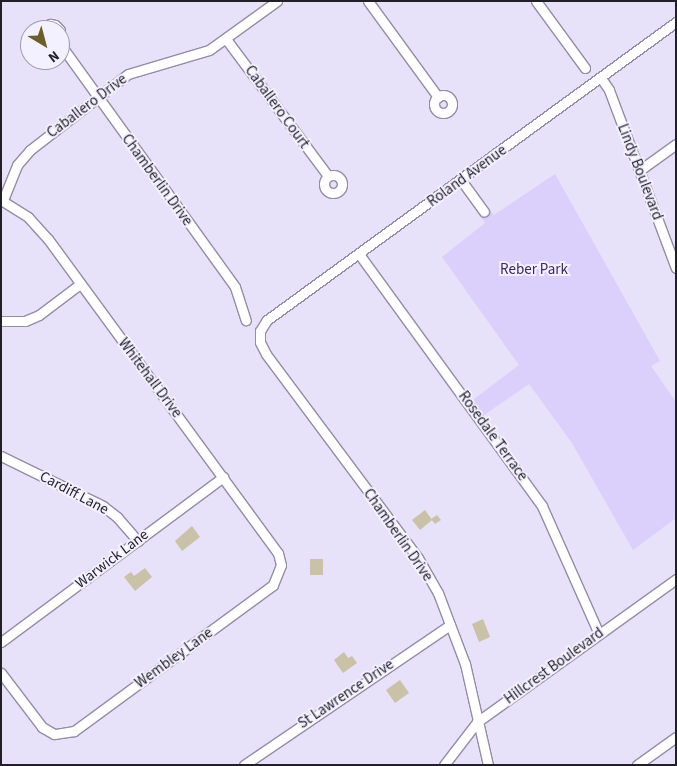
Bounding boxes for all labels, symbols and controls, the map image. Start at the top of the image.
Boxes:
north arrow [20,20,70,70]
text: N [44,45,63,67]
street label: Caballero Court [241,62,313,152]
street label: Caballero Drive [43,70,131,142]
street label: Lindy Boulevard [613,121,667,223]
street label: Chamberlin Drive [118,131,196,229]
street label: Roland Avenue [424,141,510,211]
park label: Reber Park [500,261,568,279]
street label: Whitehall Drive [114,335,186,421]
street label: Rosedale Terrace [454,388,532,484]
street label: Cardiff Lane [37,467,111,519]
street label: Chamberlin Drive [359,485,437,585]
street label: Warwick Lane [72,526,152,592]
street label: Wembley Lane [132,624,216,692]
street label: Hillcrest Boulevard [501,624,607,708]
street label: St Lawrence Drive [295,655,397,733]

